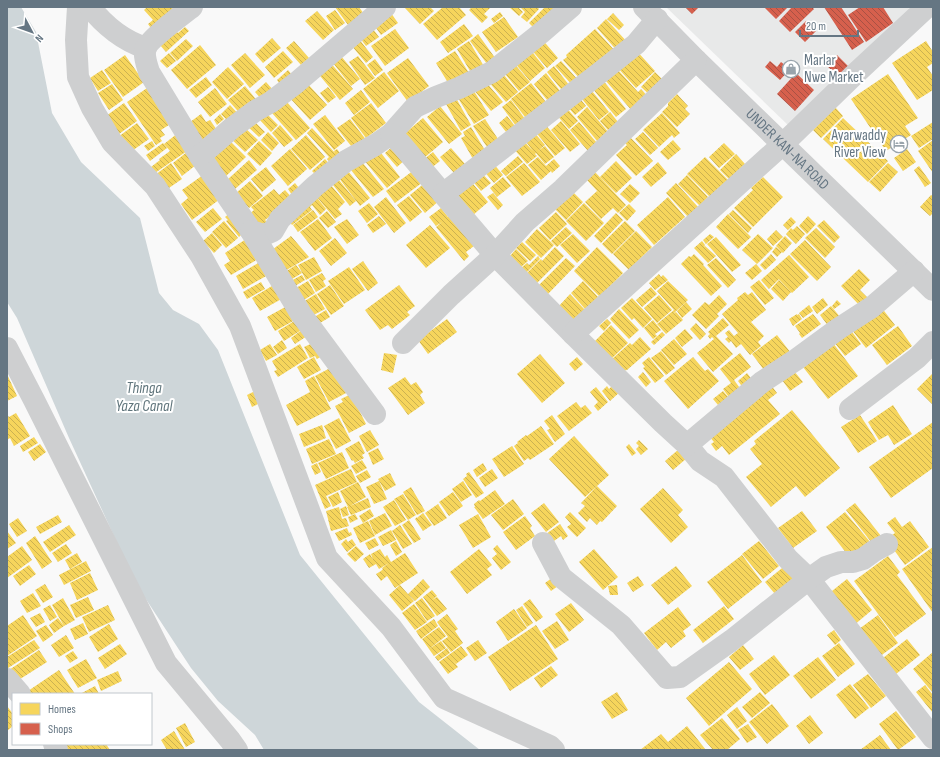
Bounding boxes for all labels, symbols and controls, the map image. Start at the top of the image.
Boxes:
north arrow [12,12,52,52]
scale bar [800,12,858,38]
text: 20 m [806,19,826,34]
text: N [32,32,46,45]
place label: Marlar Nwe Market [804,51,864,87]
shop icon: Marlar Nwe Market [781,59,801,79]
street label: UNDER KAN-NA ROAD [742,105,833,194]
place label: Ayarwaddy River View [831,126,887,162]
hotel icon: Ayarwaddy River View [889,134,909,154]
water label: Thinga Yaza Canal [116,379,173,416]
legend [12,693,152,745]
text: Homes [48,702,76,717]
text: Shops [48,722,73,737]

